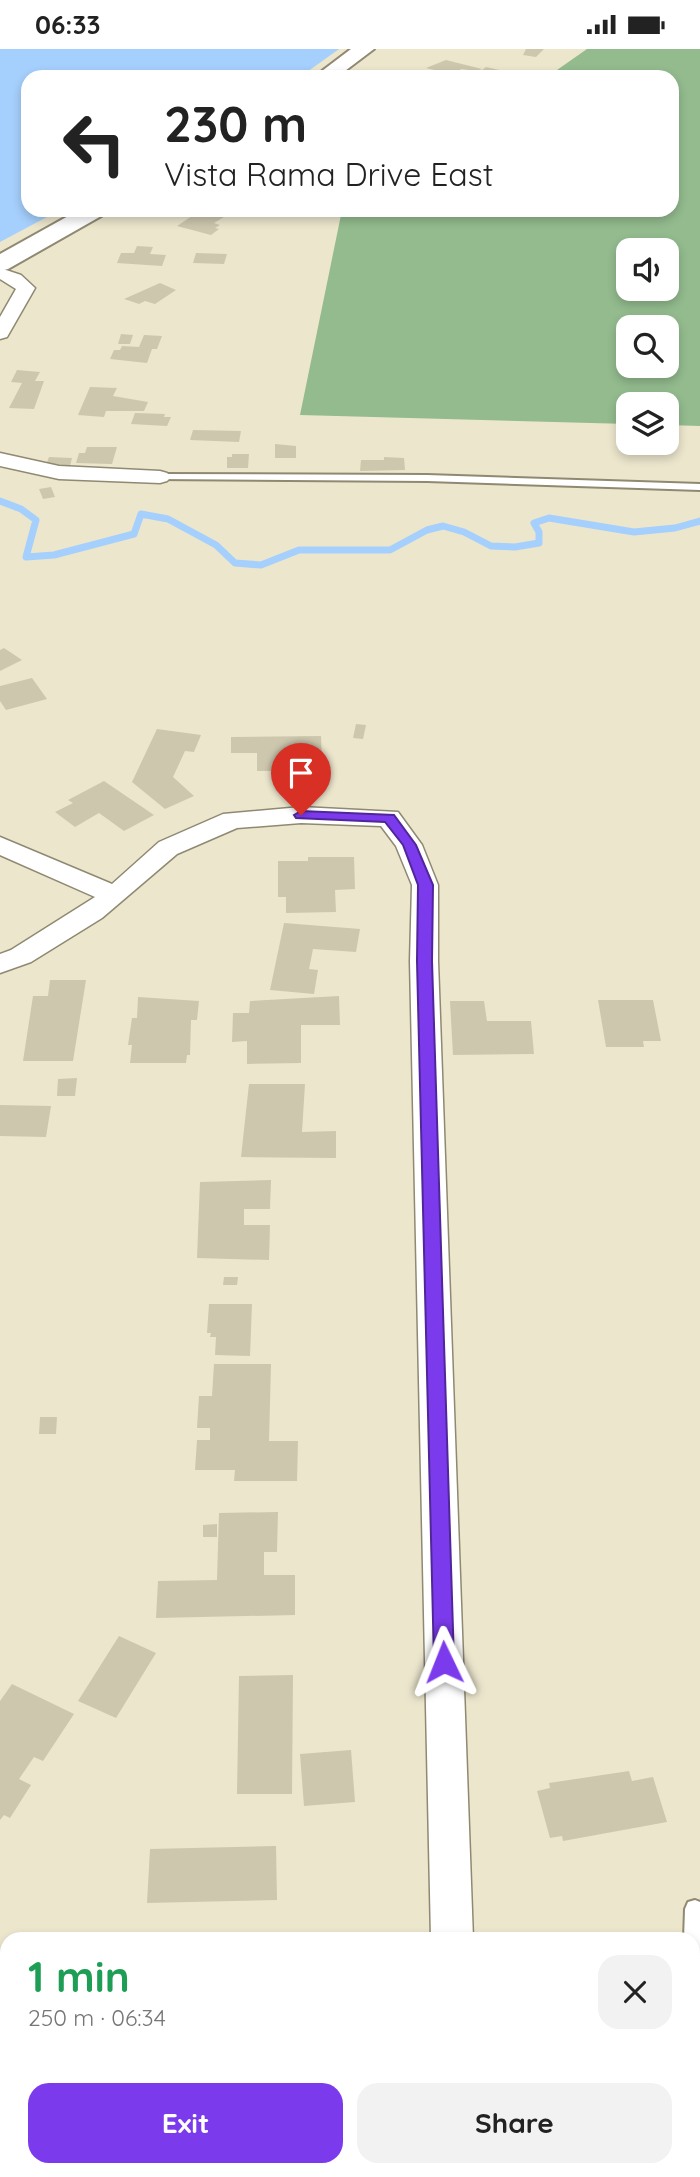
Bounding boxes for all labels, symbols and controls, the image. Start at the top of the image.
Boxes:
text: 06:33 [35,8,100,41]
text: 230 m [164,93,307,154]
icon: left [49,98,140,189]
text: Vista Rama Drive East [164,154,494,194]
map controls [616,238,679,455]
button: sound [616,238,679,301]
button: search [616,315,679,378]
button: layers [616,392,679,455]
pin [271,743,331,815]
icon: arrive [282,754,320,792]
position arrow [407,1625,481,1699]
text: 1 min [28,1950,130,2003]
button: close [598,1955,672,2029]
text: 250 m · 06:34 [28,2003,166,2032]
button: Exit [28,2083,343,2163]
button: Share [357,2083,672,2163]

